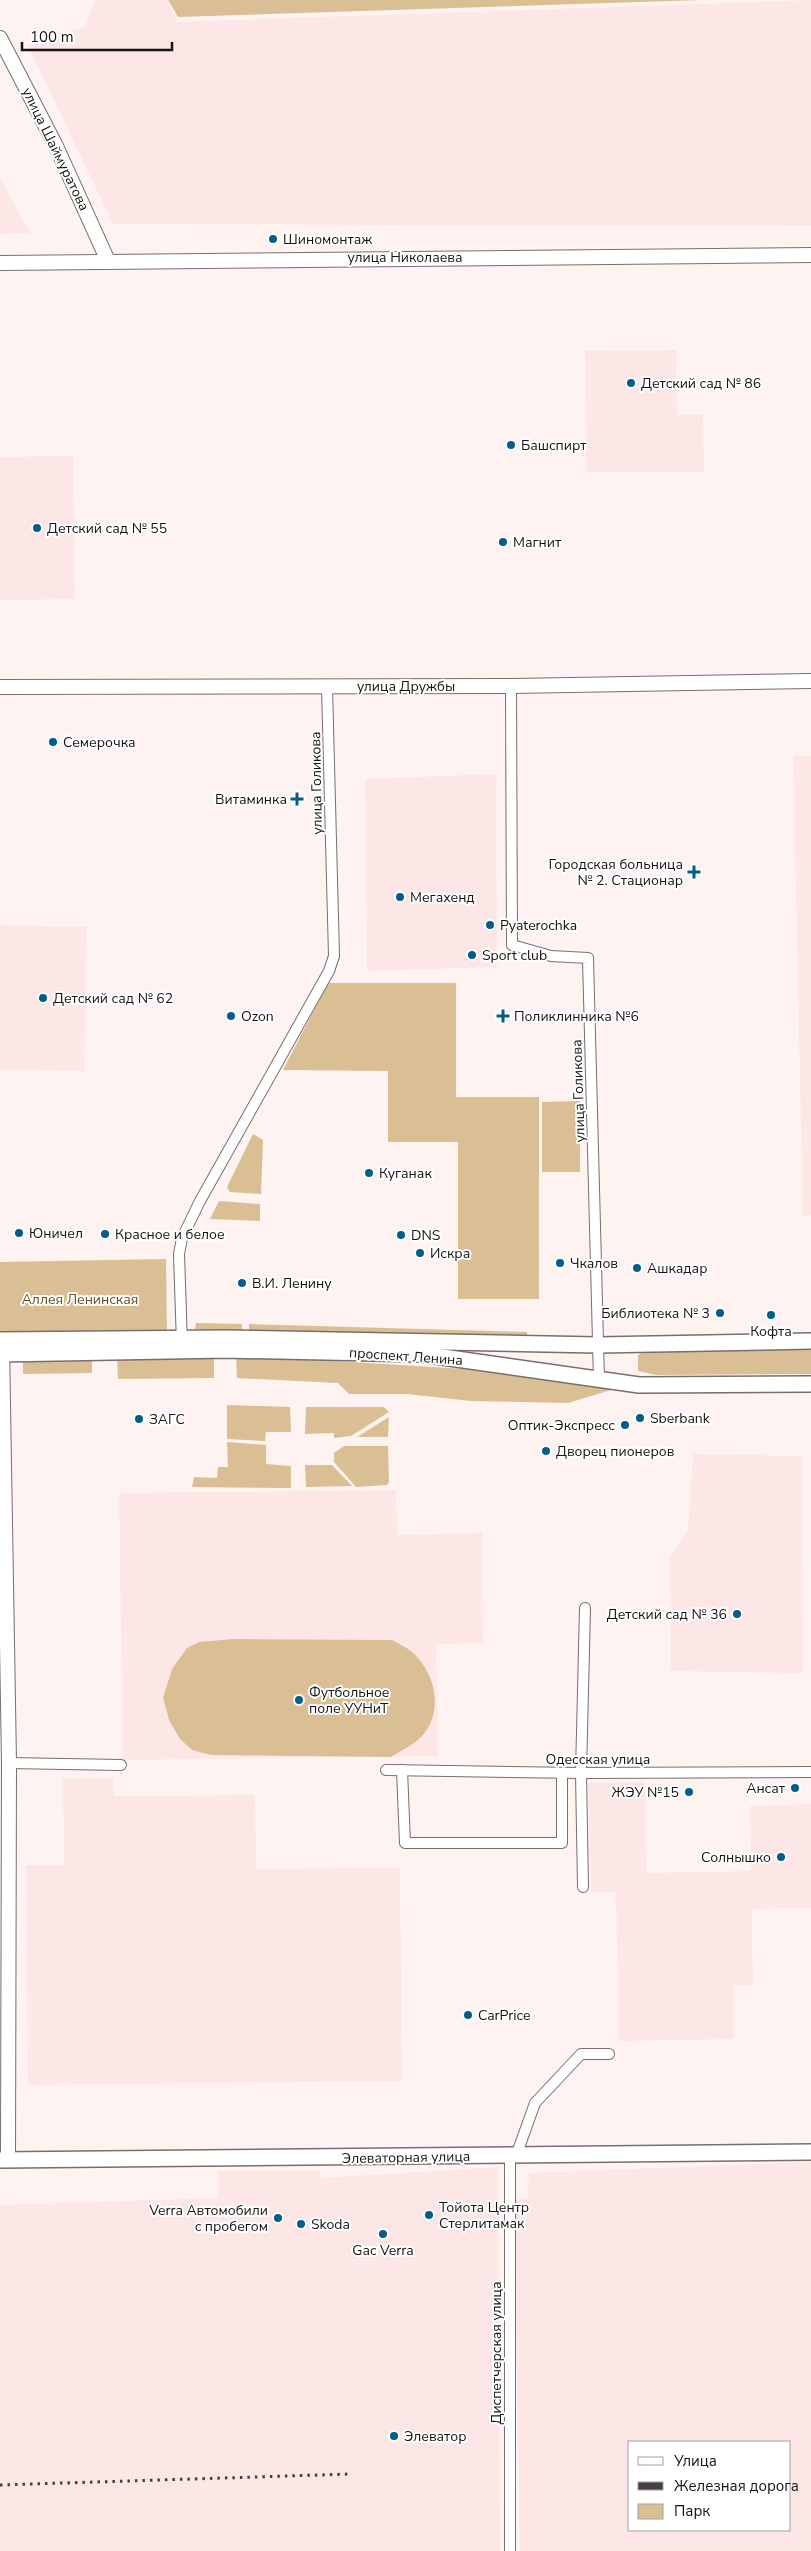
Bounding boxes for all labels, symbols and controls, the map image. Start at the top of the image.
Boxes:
scale bar [22,20,172,52]
text: 100 m [30,27,74,47]
street label: улица Шаймуратова [17,84,94,214]
place label: Шиномонтаж [283,230,372,249]
marker: Шиномонтаж [267,233,279,245]
street label: улица Николаева [348,248,463,267]
place label: Детский сад № 86 [641,374,761,393]
marker: Детский сад № 86 [625,377,637,389]
place label: Башспирт [521,436,587,455]
marker: Башспирт [505,439,517,451]
place label: Детский сад № 55 [47,519,167,538]
marker: Детский сад № 55 [31,522,43,534]
place label: Магнит [513,533,562,552]
marker: Магнит [497,536,509,548]
street label: улица Дружбы [357,677,455,696]
street label: улица Голикова [306,731,327,835]
place label: Семерочка [63,733,136,752]
marker: Семерочка [47,736,59,748]
place label: Витаминка [215,790,287,809]
marker: Витаминка [291,793,303,805]
place label: Городская больница № 2. Стационар [548,855,683,890]
marker: Городская больница № 2. Стационар [687,865,701,879]
place label: Мегахенд [410,888,475,907]
marker: Мегахенд [394,891,406,903]
place label: Pyaterochka [500,916,577,935]
marker: Pyaterochka [484,919,496,931]
place label: Sport club [482,946,547,965]
marker: Sport club [466,949,478,961]
place label: Детский сад № 62 [53,989,173,1008]
marker: Детский сад № 62 [37,992,49,1004]
place label: Ozon [241,1007,274,1026]
place label: Поликлинника №6 [514,1007,639,1026]
marker: Поликлинника №6 [496,1009,510,1023]
marker: Ozon [225,1010,237,1022]
street label: улица Голикова [567,1039,590,1143]
place label: Куганак [379,1164,432,1183]
marker: Куганак [363,1167,375,1179]
place label: Юничел [29,1224,83,1243]
place label: Красное и белое [115,1225,225,1244]
place label: DNS [411,1226,441,1245]
marker: Юничел [13,1227,25,1239]
marker: Красное и белое [99,1228,111,1240]
marker: DNS [395,1229,407,1241]
place label: Искра [430,1244,470,1263]
marker: Искра [414,1247,426,1259]
place label: Чкалов [570,1254,618,1273]
marker: Чкалов [554,1257,566,1269]
place label: Ашкадар [647,1259,707,1278]
marker: Ашкадар [631,1262,643,1274]
place label: В.И. Ленину [252,1274,332,1293]
marker: В.И. Ленину [236,1277,248,1289]
park label: Аллея Ленинская [22,1290,138,1309]
place label: Библиотека № 3 [601,1304,710,1323]
marker: Библиотека № 3 [714,1307,726,1319]
marker: Кофта [765,1309,777,1321]
place label: Кофта [750,1322,792,1341]
street label: проспект Ленина [348,1343,464,1370]
place label: Sberbank [650,1409,711,1428]
place label: ЗАГС [149,1410,185,1429]
marker: Sberbank [634,1412,646,1424]
marker: ЗАГС [133,1413,145,1425]
place label: Оптик-Экспресс [508,1416,615,1435]
marker: Оптик-Экспресс [619,1419,631,1431]
place label: Дворец пионеров [556,1442,675,1461]
marker: Дворец пионеров [540,1445,552,1457]
place label: Детский сад № 36 [607,1605,727,1624]
marker: Детский сад № 36 [731,1608,743,1620]
place label: Футбольное поле УУНиТ [309,1683,389,1718]
marker: Футбольное поле УУНиТ [293,1694,305,1706]
street label: Одесская улица [546,1750,650,1769]
place label: Ансат [746,1779,786,1798]
marker: Ансат [789,1782,801,1794]
place label: ЖЭУ №15 [612,1783,679,1802]
marker: ЖЭУ №15 [683,1786,695,1798]
place label: Солнышко [701,1848,771,1867]
marker: Солнышко [775,1851,787,1863]
place label: CarPrice [478,2006,530,2025]
marker: CarPrice [462,2009,474,2021]
street label: Элеваторная улица [342,2147,470,2168]
place label: Тойота Центр Стерлитамак [439,2198,529,2233]
place label: Verra Автомобили с пробегом [148,2201,268,2236]
marker: Тойота Центр Стерлитамак [423,2209,435,2221]
marker: Verra Автомобили с пробегом [272,2212,284,2224]
place label: Skoda [311,2215,350,2234]
marker: Skoda [295,2218,307,2230]
marker: Gac Verra [377,2228,389,2240]
place label: Gac Verra [352,2241,414,2260]
street label: Диспетчерская улица [487,2281,506,2425]
place label: Элеватор [404,2427,467,2446]
marker: Элеватор [388,2430,400,2442]
legend [628,2441,791,2531]
text: Улица [673,2451,717,2471]
text: Железная дорога [674,2476,799,2496]
text: Парк [674,2501,710,2521]

